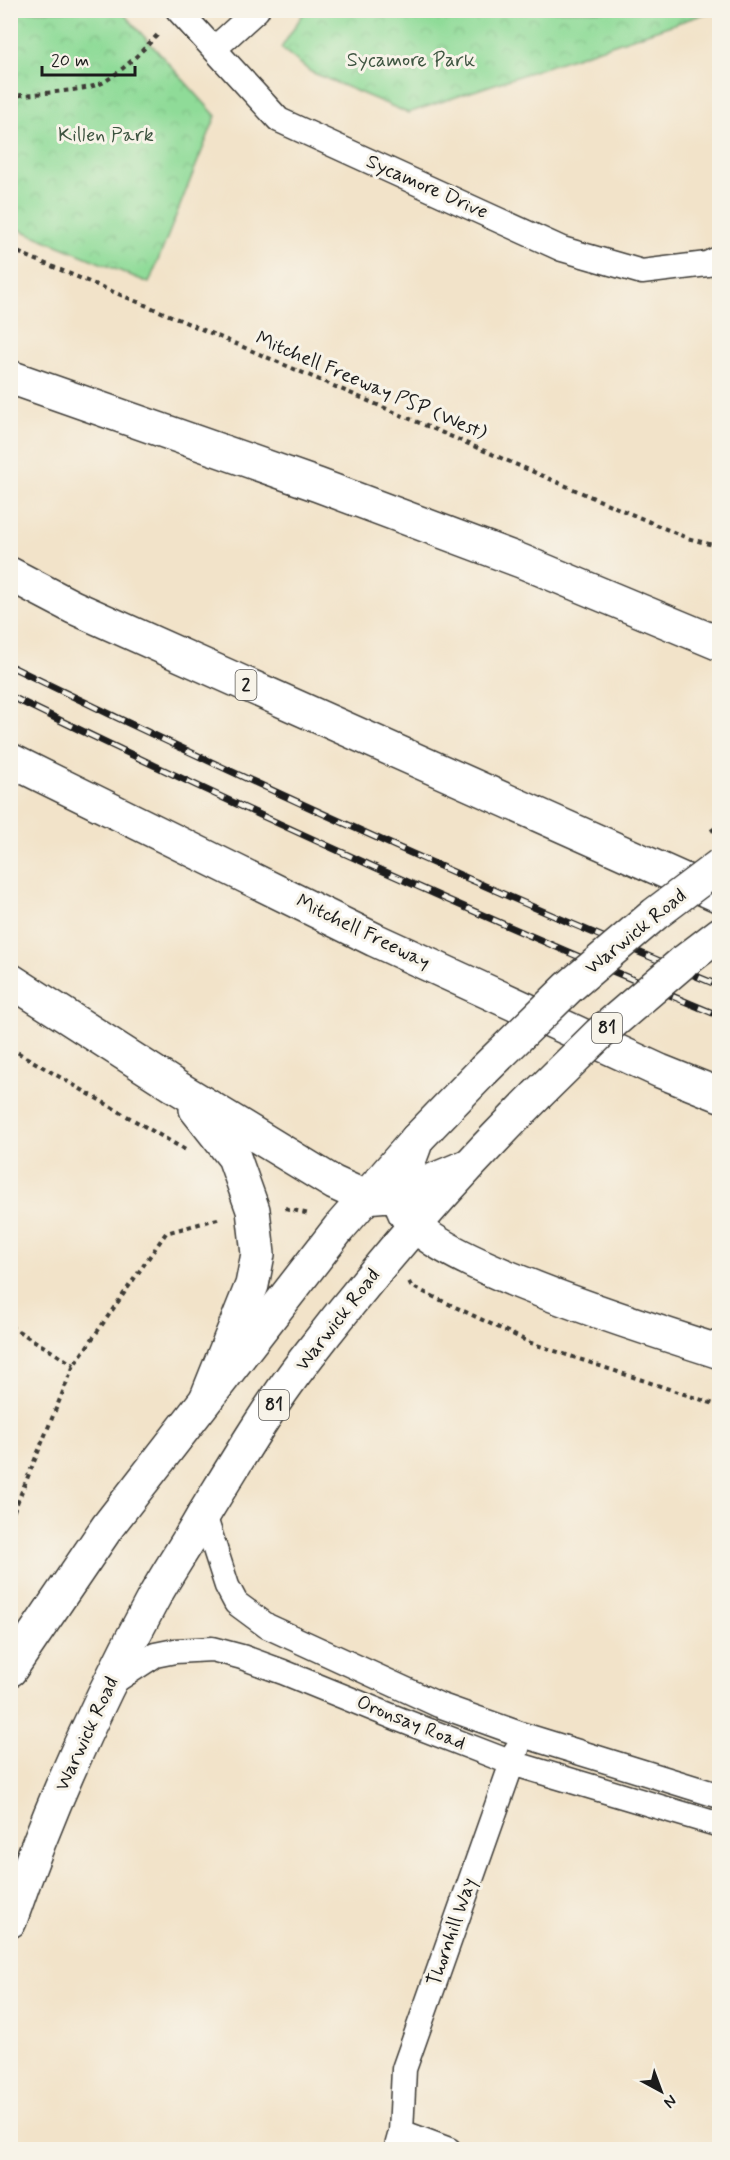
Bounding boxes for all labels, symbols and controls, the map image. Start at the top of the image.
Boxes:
scale bar [42,39,135,77]
park label: Sycamore Park [347,47,475,74]
text: 20 m [51,49,89,73]
park label: Killen Park [58,122,154,149]
street label: Sycamore Drive [362,148,492,226]
street label: Mitchell Freeway PSP (West) [251,325,491,447]
road number: 2 [236,670,256,700]
street label: Warwick Road [580,883,692,981]
street label: Mitchell Freeway [291,888,435,976]
road number: 81 [592,1013,622,1043]
street label: Warwick Road [289,1263,387,1377]
road number: 81 [259,1390,289,1420]
street label: Warwick Road [49,1672,125,1796]
street label: Oronsay Road [353,1689,469,1757]
street label: Thornhill Way [421,1874,483,1990]
north arrow [631,2061,691,2121]
text: N [659,2090,681,2113]

